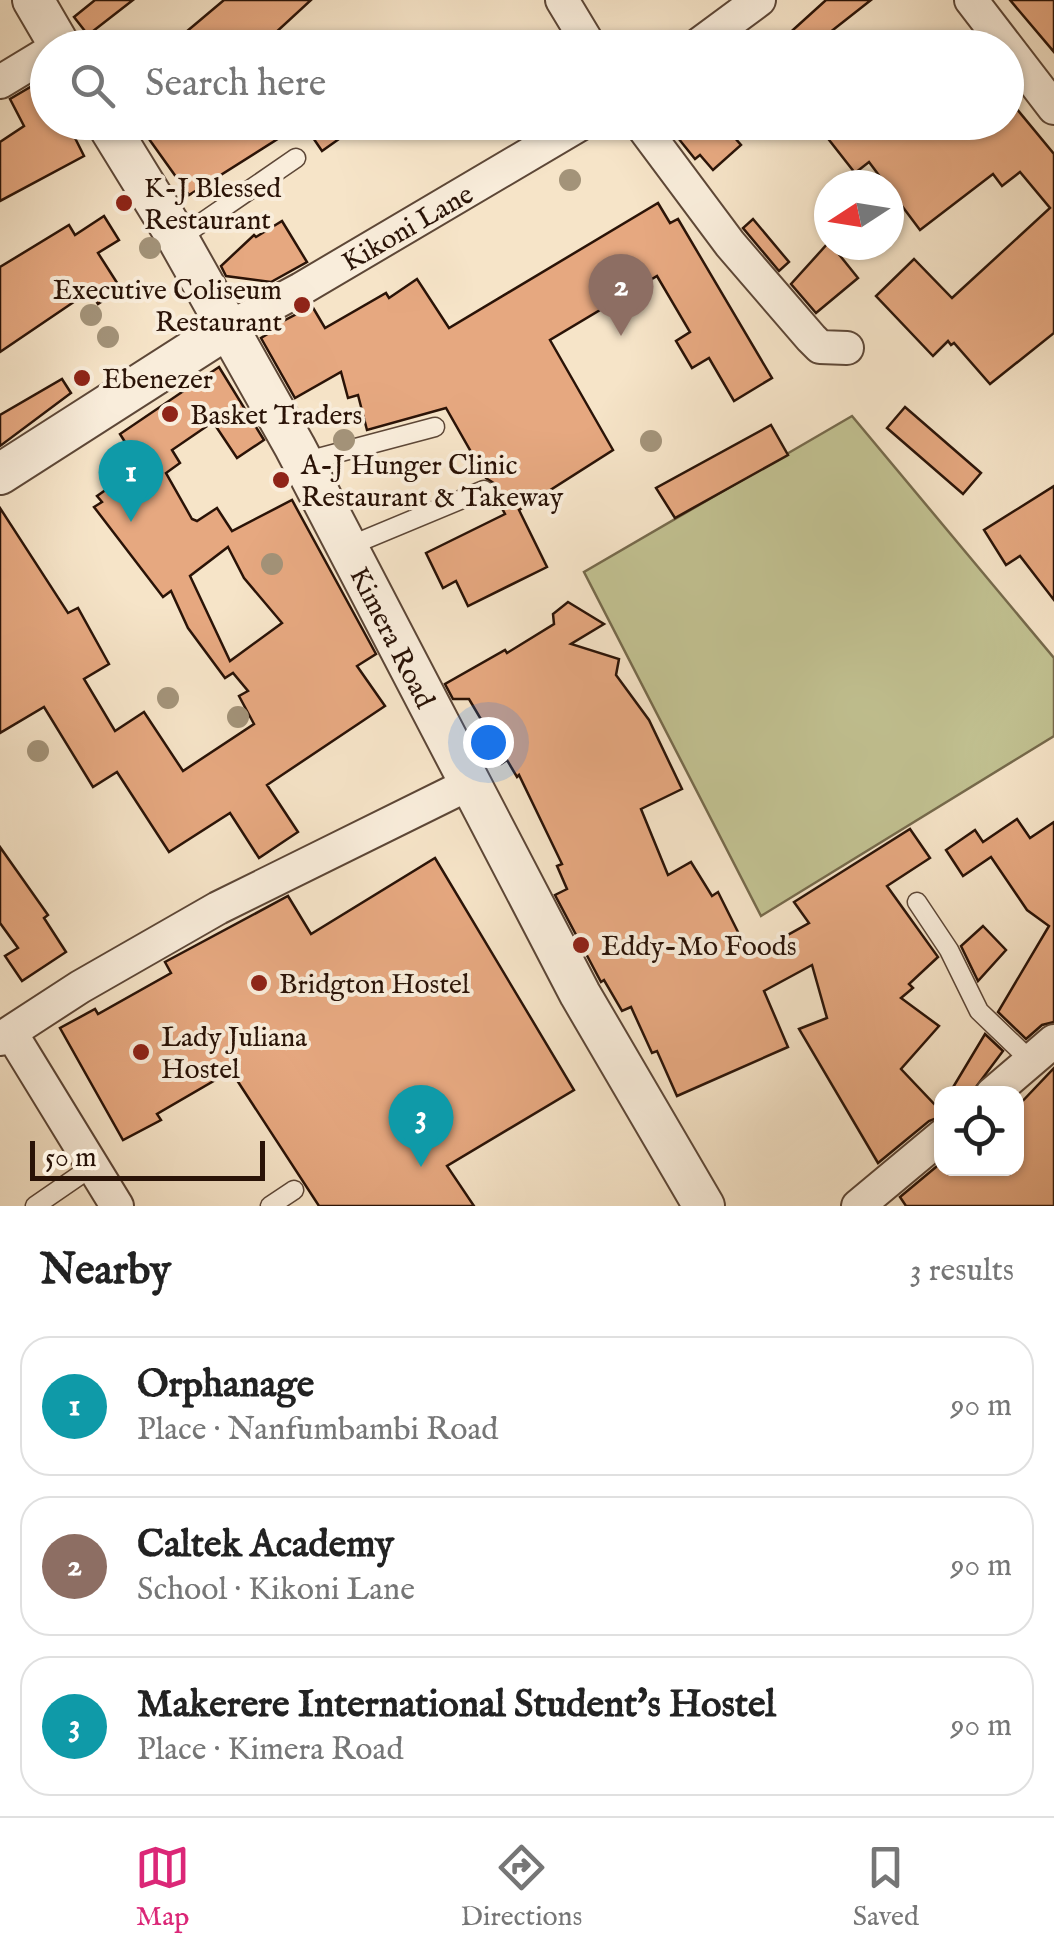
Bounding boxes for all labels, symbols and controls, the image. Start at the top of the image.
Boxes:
search box [30,30,1024,140]
icon: search [65,58,120,113]
text: Search here [145,61,326,109]
north arrow [814,170,904,260]
place label: K-J Blessed Restaurant [144,172,281,239]
street label: Kikoni Lane [336,177,480,281]
marker: K-J Blessed Restaurant [113,192,135,214]
pin: 2 [588,254,654,336]
place label: Executive Coliseum Restaurant [53,274,282,341]
marker: Executive Coliseum Restaurant [291,294,313,316]
place label: Ebenezer [102,363,213,398]
marker: Ebenezer [71,367,93,389]
place label: Basket Traders [190,399,362,434]
marker: Basket Traders [159,403,181,425]
pin: 1 [98,440,164,522]
place label: A-J Hunger Clinic Restaurant & Takeway [300,449,563,516]
marker: A-J Hunger Clinic Restaurant & Takeway [270,469,292,491]
street label: Kimera Road [340,562,441,715]
your location [463,717,514,768]
place label: Eddy-Mo Foods [601,930,797,965]
marker: Eddy-Mo Foods [570,934,592,956]
place label: Bridgton Hostel [279,968,470,1003]
marker: Bridgton Hostel [248,972,270,994]
place label: Lady Juliana Hostel [161,1021,308,1088]
marker: Lady Juliana Hostel [130,1041,152,1063]
pin: 3 [388,1084,454,1167]
map controls [934,1086,1024,1176]
button: locate [934,1086,1024,1176]
scale bar [30,1136,265,1180]
text: 50 m [45,1141,97,1176]
text: Nearby [40,1245,171,1298]
text: 3 results [910,1251,1014,1292]
text: Orphanage [137,1362,314,1410]
text: 1 [69,1386,80,1427]
text: 90 m [951,1386,1012,1427]
text: Place · Nanfumbambi Road [137,1410,498,1451]
text: Caltek Academy [137,1522,394,1570]
text: 2 [67,1546,82,1587]
text: 90 m [951,1546,1012,1587]
text: School · Kikoni Lane [137,1570,415,1611]
text: Makerere International Student's Hostel [137,1682,776,1730]
text: 3 [69,1706,80,1747]
text: 90 m [951,1706,1012,1747]
text: Place · Kimera Road [137,1730,403,1771]
tab: Map [135,1840,190,1935]
tab: Directions [460,1840,582,1935]
tab: Saved [853,1840,919,1935]

